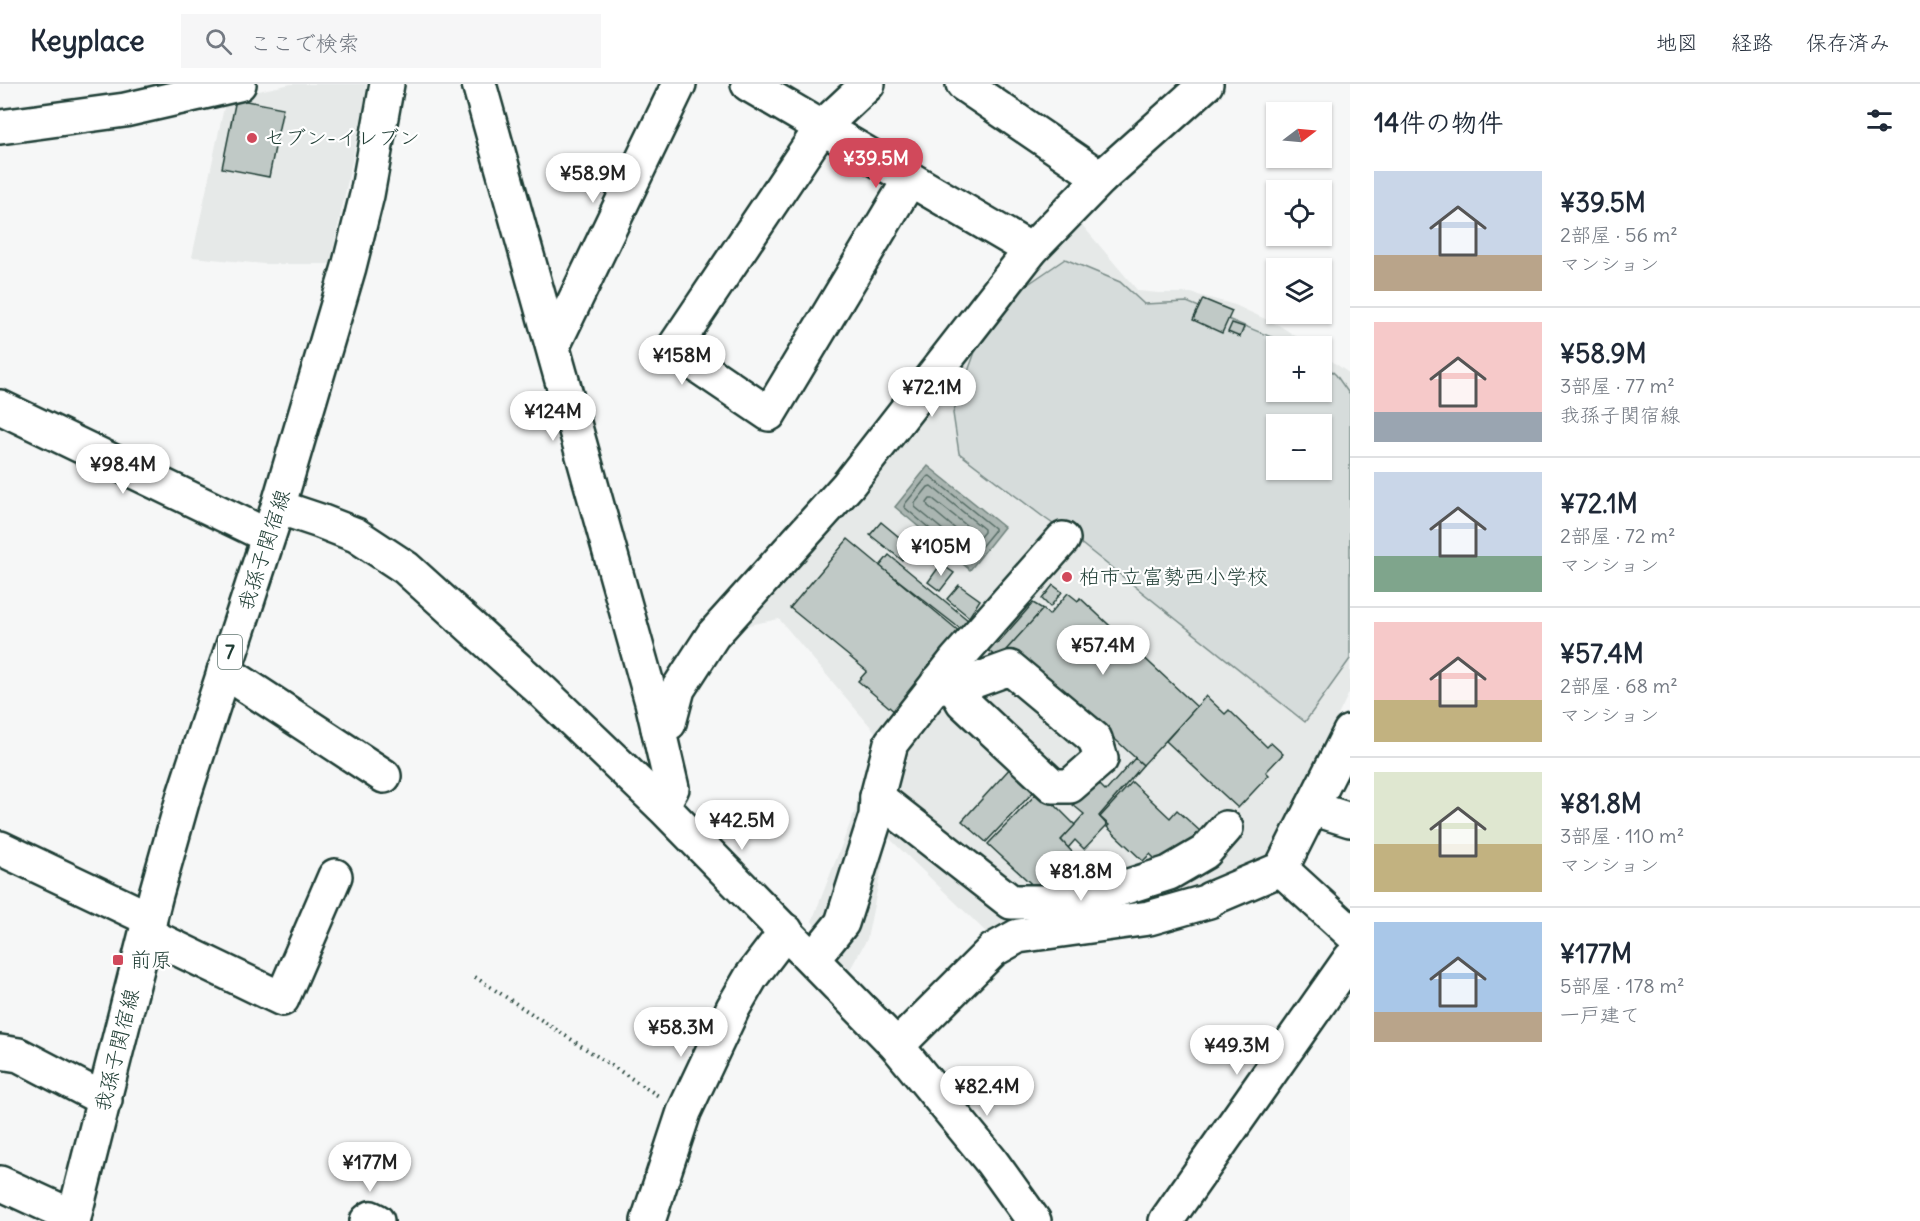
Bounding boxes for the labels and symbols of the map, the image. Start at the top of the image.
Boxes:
north arrow [1266,102,1332,168]
place label: セブン-イレブン [264,124,420,151]
marker: セブン-イレブン [245,131,259,145]
pin: ¥39.5M [827,138,925,189]
pin: ¥58.9M [544,153,642,204]
pin: ¥158M [640,335,724,386]
pin: ¥72.1M [883,367,981,418]
pin: ¥124M [511,391,595,442]
pin: ¥98.4M [74,444,172,495]
street label: 我孫子関宿線 [231,486,296,614]
pin: ¥105M [899,526,983,577]
place label: 柏市立富勢西小学校 [1079,563,1268,590]
marker: 柏市立富勢西小学校 [1060,570,1074,584]
pin: ¥57.4M [1054,625,1152,676]
road number: 7 [218,635,242,669]
pin: ¥42.5M [693,800,791,851]
pin: ¥81.8M [1032,851,1130,902]
place label: 前原 [130,946,172,973]
marker: 前原 [111,953,125,967]
street label: 我孫子関宿線 [88,985,145,1114]
pin: ¥58.3M [632,1007,730,1058]
pin: ¥49.3M [1188,1025,1286,1076]
pin: ¥82.4M [938,1066,1036,1117]
pin: ¥177M [328,1142,412,1193]

